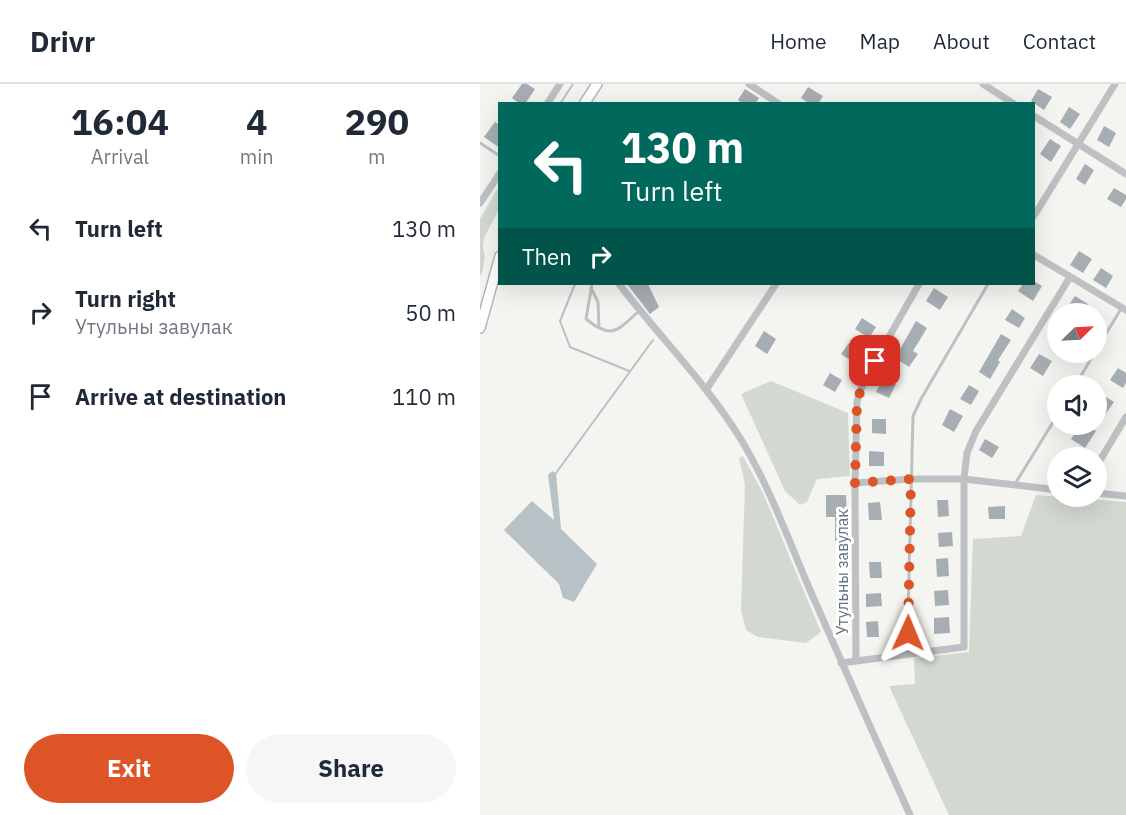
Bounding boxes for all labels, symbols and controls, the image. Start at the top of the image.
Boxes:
text: Drivr [30,23,95,60]
text: Home [770,27,827,55]
text: Map [860,27,900,55]
text: About [933,27,990,55]
text: Contact [1023,27,1096,55]
text: 16:04 [71,98,169,145]
text: 4 [246,98,268,145]
text: 290 [344,98,409,145]
text: 130 m [621,120,744,175]
icon: left [522,126,600,204]
text: Arrival [91,143,149,170]
text: min [240,143,274,170]
text: m [368,143,386,170]
text: Turn left [621,173,722,208]
icon: left [24,212,57,245]
text: Turn left [75,214,163,243]
text: 130 m [392,214,456,243]
icon: right [584,240,617,273]
text: Then [522,242,572,271]
text: Turn right [75,284,176,313]
icon: right [24,296,57,329]
text: 50 m [405,298,456,327]
north arrow [1047,303,1107,363]
map controls [1047,303,1107,507]
text: Утульны завулак [75,313,233,340]
pin [849,335,900,386]
icon: arrive [858,344,891,377]
button: sound [1047,375,1107,435]
icon: arrive [24,380,57,413]
text: Arrive at destination [75,382,286,411]
text: 110 m [392,382,456,411]
button: layers [1047,447,1107,507]
street label: Утульны завулак [832,509,852,635]
position arrow [876,601,940,665]
button: Exit [24,734,234,803]
button: Share [246,734,456,803]

